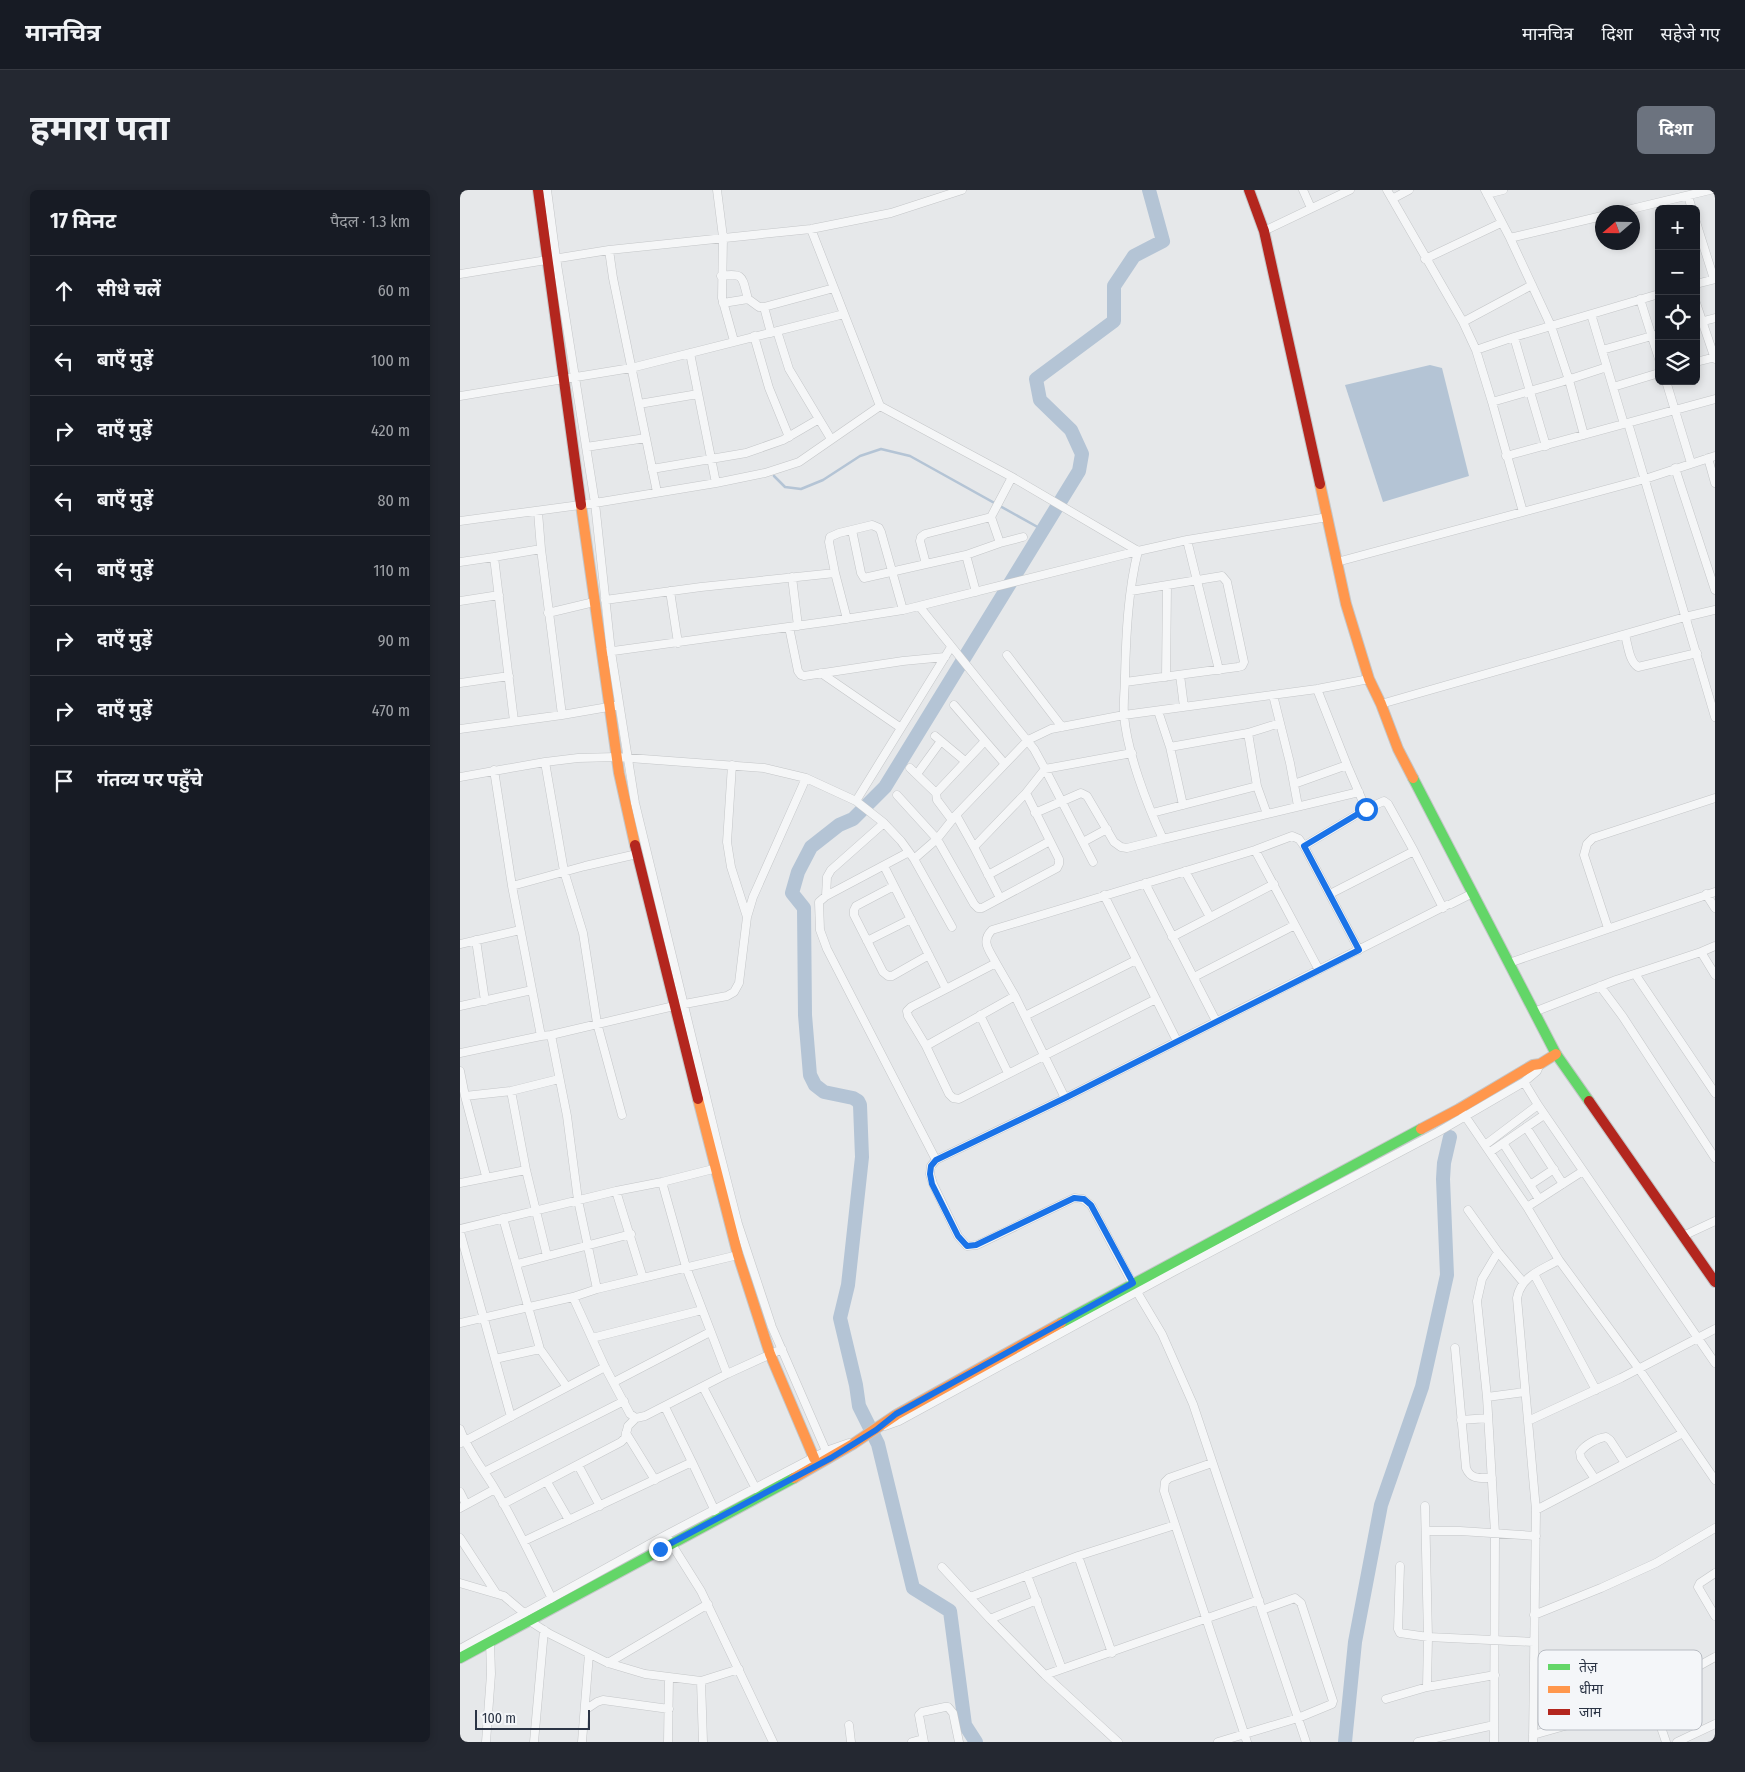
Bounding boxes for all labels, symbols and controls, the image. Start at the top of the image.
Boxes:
text: मानचित्र [25,19,101,47]
text: मानचित्र [1522,23,1573,45]
text: दिशा [1601,23,1633,45]
text: सहेजे गए [1661,23,1720,45]
button: दिशा [1637,106,1715,154]
text: हमारा पता [30,107,169,149]
north arrow [1595,205,1640,250]
map controls [1655,205,1700,385]
button: + [1655,205,1700,250]
text: 17 मिनट [50,208,116,234]
text: पैदल · 1.3 km [330,212,410,231]
button: − [1655,250,1700,295]
icon: ahead [50,277,78,305]
text: सीधे चलें [97,278,161,301]
text: 60 m [378,281,410,300]
button: locate [1655,295,1700,340]
button: layers [1655,340,1700,385]
icon: left [50,347,78,375]
text: बाएँ मुड़ें [97,348,153,371]
text: 100 m [371,351,410,370]
icon: right [50,417,78,445]
text: दाएँ मुड़ें [97,418,152,441]
text: 420 m [371,421,410,440]
icon: left [50,487,78,515]
text: बाएँ मुड़ें [97,488,153,511]
text: 80 m [378,491,410,510]
icon: left [50,557,78,585]
text: बाएँ मुड़ें [97,558,153,581]
text: 110 m [373,561,410,580]
icon: right [50,627,78,655]
text: दाएँ मुड़ें [97,628,152,651]
text: 90 m [378,631,410,650]
icon: right [50,697,78,725]
text: दाएँ मुड़ें [97,698,152,721]
text: 470 m [372,701,410,720]
icon: arrive [50,767,78,795]
text: गंतव्य पर पहुँचे [97,768,203,791]
route start [1355,798,1378,821]
route end [649,1538,672,1561]
legend [1538,1650,1702,1730]
text: तेज़ [1579,1658,1598,1676]
text: धीमा [1579,1681,1604,1698]
text: जाम [1579,1704,1602,1721]
scale bar [475,1707,590,1730]
text: 100 m [482,1710,516,1727]

